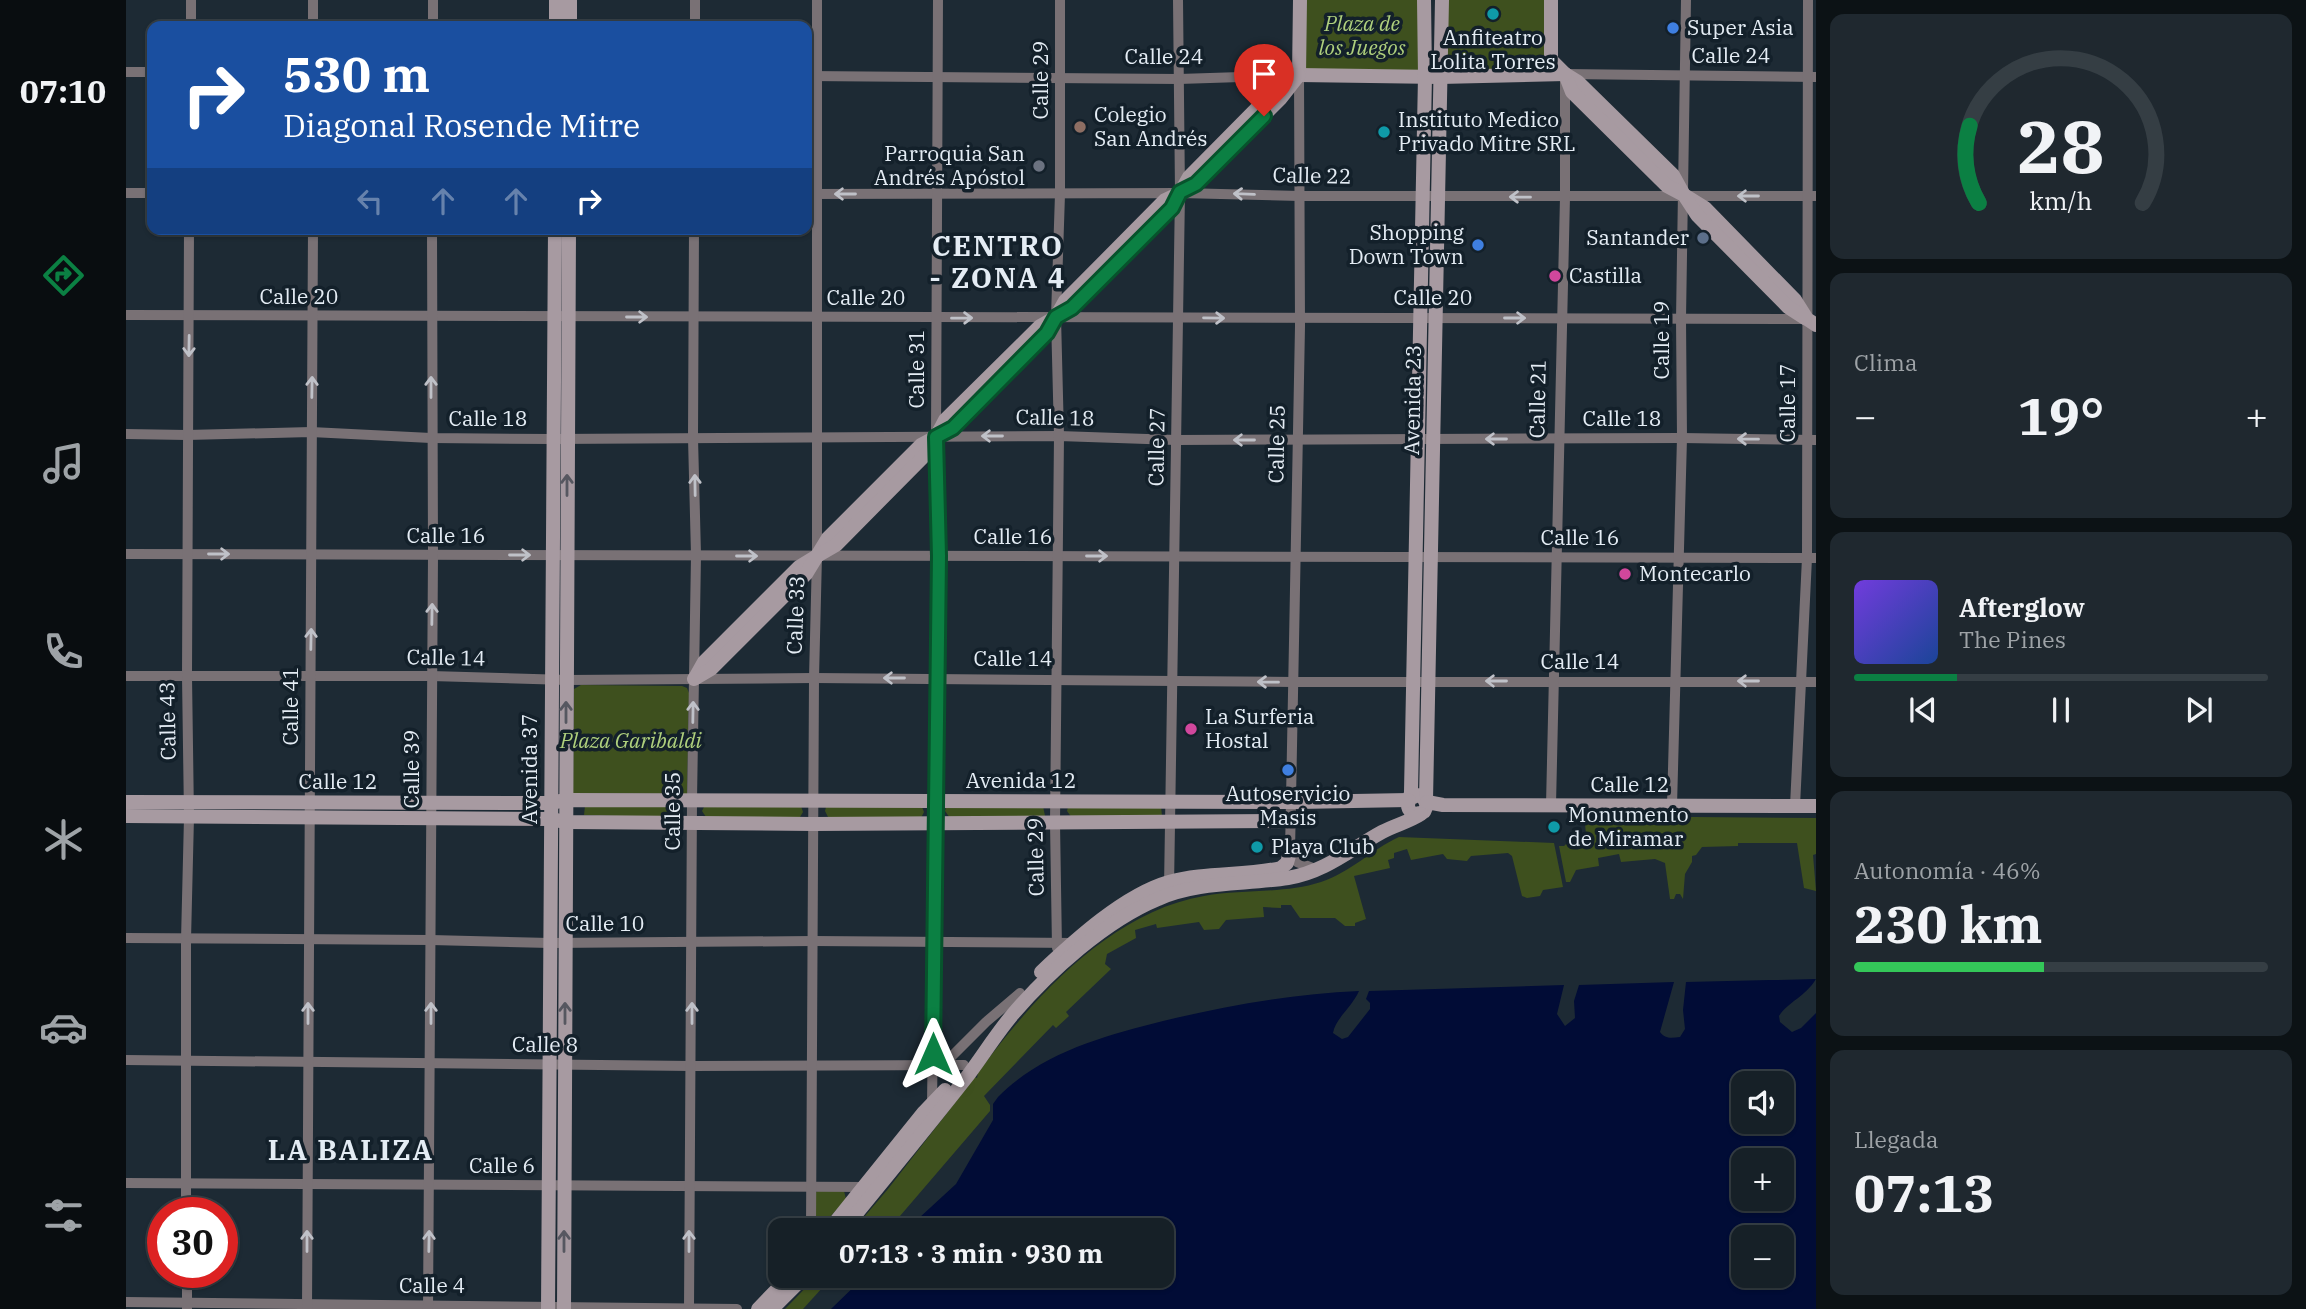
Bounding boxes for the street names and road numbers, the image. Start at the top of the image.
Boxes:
street label: Calle 29 [1026,41,1054,119]
street label: Calle 24 [1692,41,1770,69]
street label: Calle 24 [1125,42,1203,70]
street label: Calle 22 [1272,160,1352,190]
street label: Calle 20 [260,282,338,310]
street label: Calle 20 [827,283,905,311]
street label: Calle 20 [1394,283,1472,311]
street label: Calle 19 [1647,301,1675,379]
street label: Calle 31 [902,330,930,408]
street label: Avenida 23 [1397,345,1427,455]
street label: Calle 21 [1522,359,1552,439]
street label: Calle 17 [1773,364,1801,442]
street label: Calle 18 [1015,402,1095,432]
street label: Calle 18 [449,404,527,432]
street label: Calle 25 [1261,404,1291,484]
street label: Calle 18 [1583,404,1661,432]
street label: Calle 27 [1141,407,1171,487]
street label: Calle 16 [407,521,485,549]
street label: Calle 16 [974,522,1052,550]
street label: Calle 16 [1541,523,1619,551]
street label: Calle 33 [780,575,810,655]
street label: Calle 14 [406,642,486,672]
street label: Calle 14 [974,644,1052,672]
street label: Calle 14 [1541,647,1619,675]
street label: Calle 41 [276,667,304,745]
street label: Calle 43 [152,681,182,761]
street label: Avenida 37 [515,714,543,824]
street label: Calle 39 [397,730,425,808]
street label: Avenida 12 [966,766,1076,794]
street label: Calle 12 [299,767,377,795]
street label: Calle 12 [1591,770,1669,798]
street label: Calle 35 [658,772,686,850]
street label: Calle 29 [1020,817,1050,897]
street label: Calle 10 [566,909,644,937]
street label: Calle 8 [512,1029,578,1059]
street label: Calle 6 [469,1151,535,1179]
street label: Calle 4 [399,1271,465,1299]

